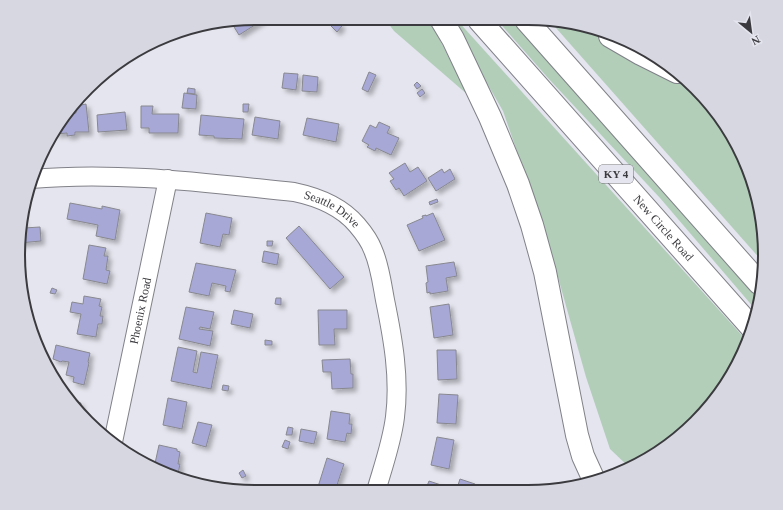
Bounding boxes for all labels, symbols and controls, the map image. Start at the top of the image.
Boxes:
north arrow [731,12,771,52]
text: N [749,34,762,48]
road number: KY 4 [599,165,633,183]
street label: Seattle Drive [303,188,363,231]
street label: New Circle Road [631,192,696,264]
street label: Phoenix Road [127,276,154,345]

